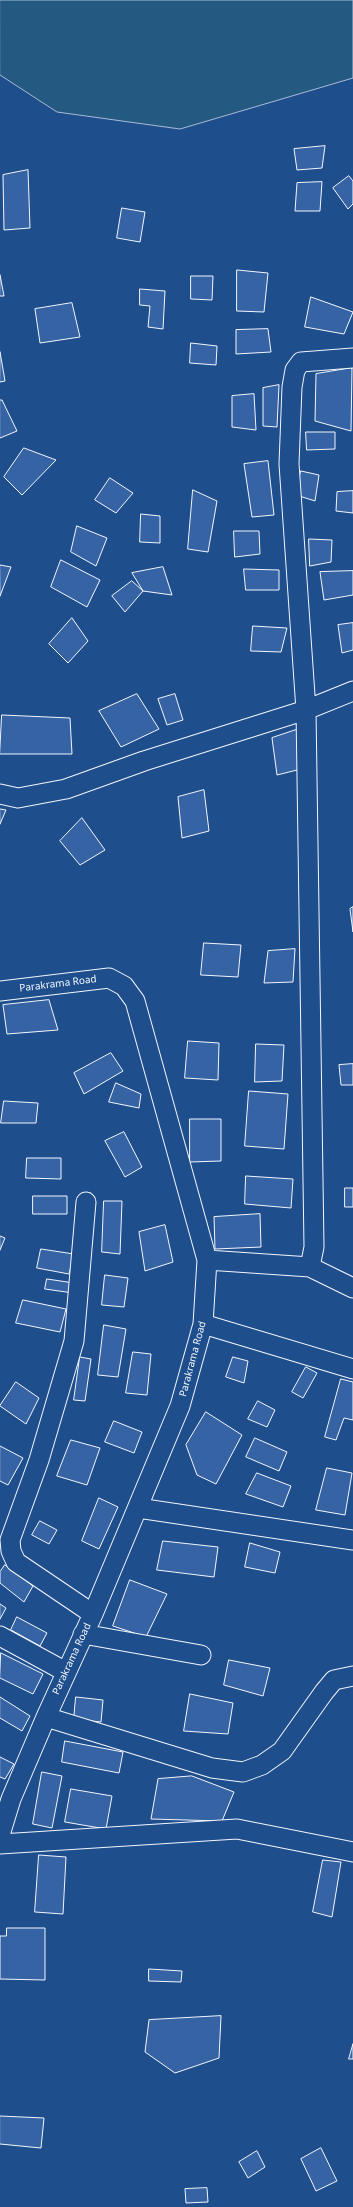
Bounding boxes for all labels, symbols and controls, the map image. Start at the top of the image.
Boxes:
street label: Parakrama Road [19,973,97,995]
street label: Parakrama Road [177,1320,209,1398]
street label: Parakrama Road [50,1621,94,1697]

